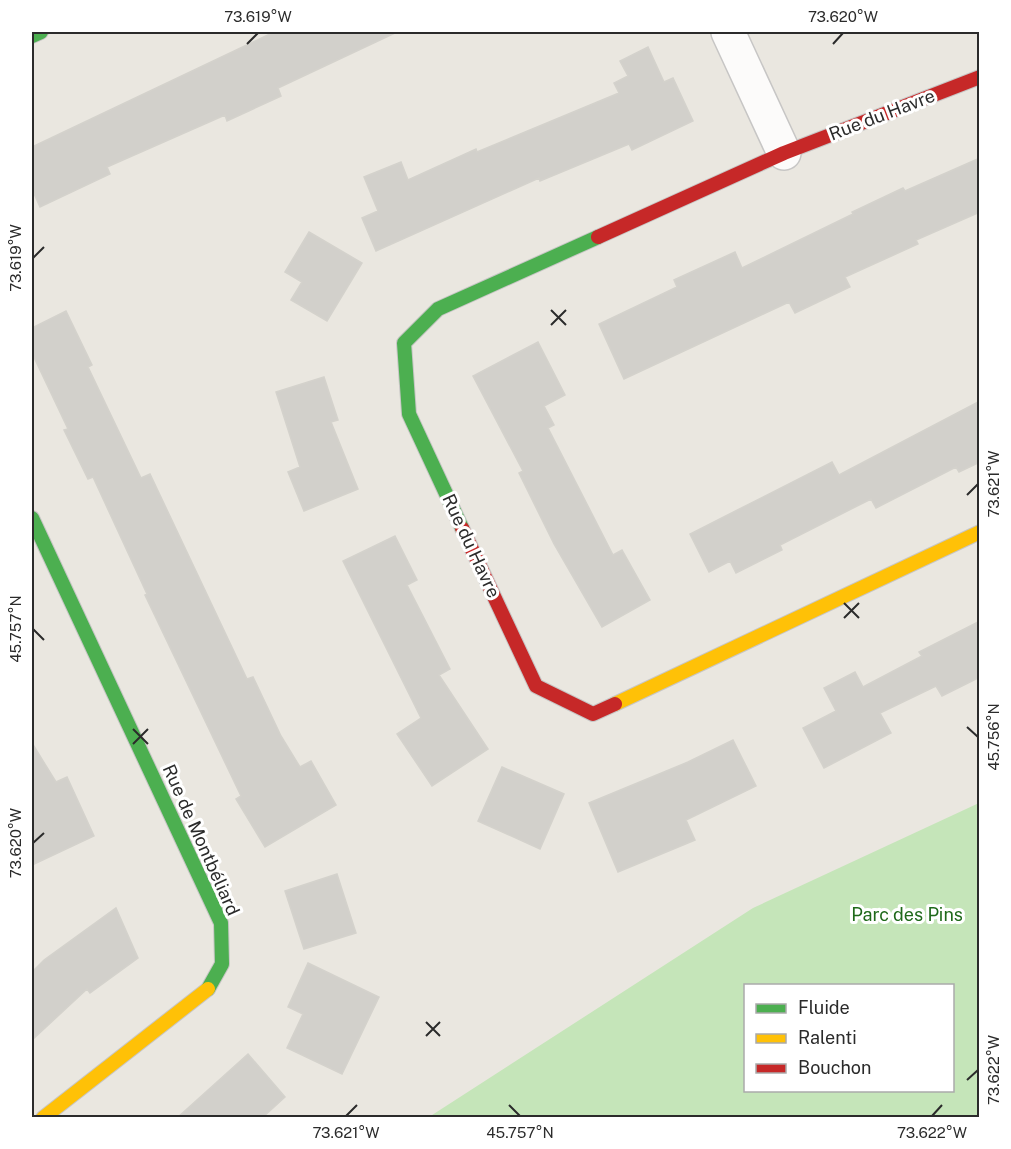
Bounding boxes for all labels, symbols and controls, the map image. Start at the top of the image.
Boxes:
text: 73.619°W [224,8,292,25]
text: 73.620°W [808,8,878,25]
street label: Rue du Havre [826,85,938,144]
text: 73.619°W [7,224,24,292]
text: 73.621°W [985,450,1002,518]
street label: Rue du Havre [438,491,505,601]
text: 45.757°N [7,595,24,663]
text: 45.756°N [985,703,1002,771]
street label: Rue de Montbéliard [159,761,244,919]
text: 73.620°W [7,808,24,878]
park label: Parc des Pins [851,904,963,925]
legend [744,984,954,1092]
text: Fluide [798,997,850,1018]
text: Ralenti [798,1027,857,1048]
text: 73.622°W [985,1035,1002,1105]
text: Bouchon [798,1057,871,1078]
text: 73.621°W [312,1124,380,1141]
text: 45.757°N [486,1124,554,1141]
text: 73.622°W [897,1124,967,1141]

